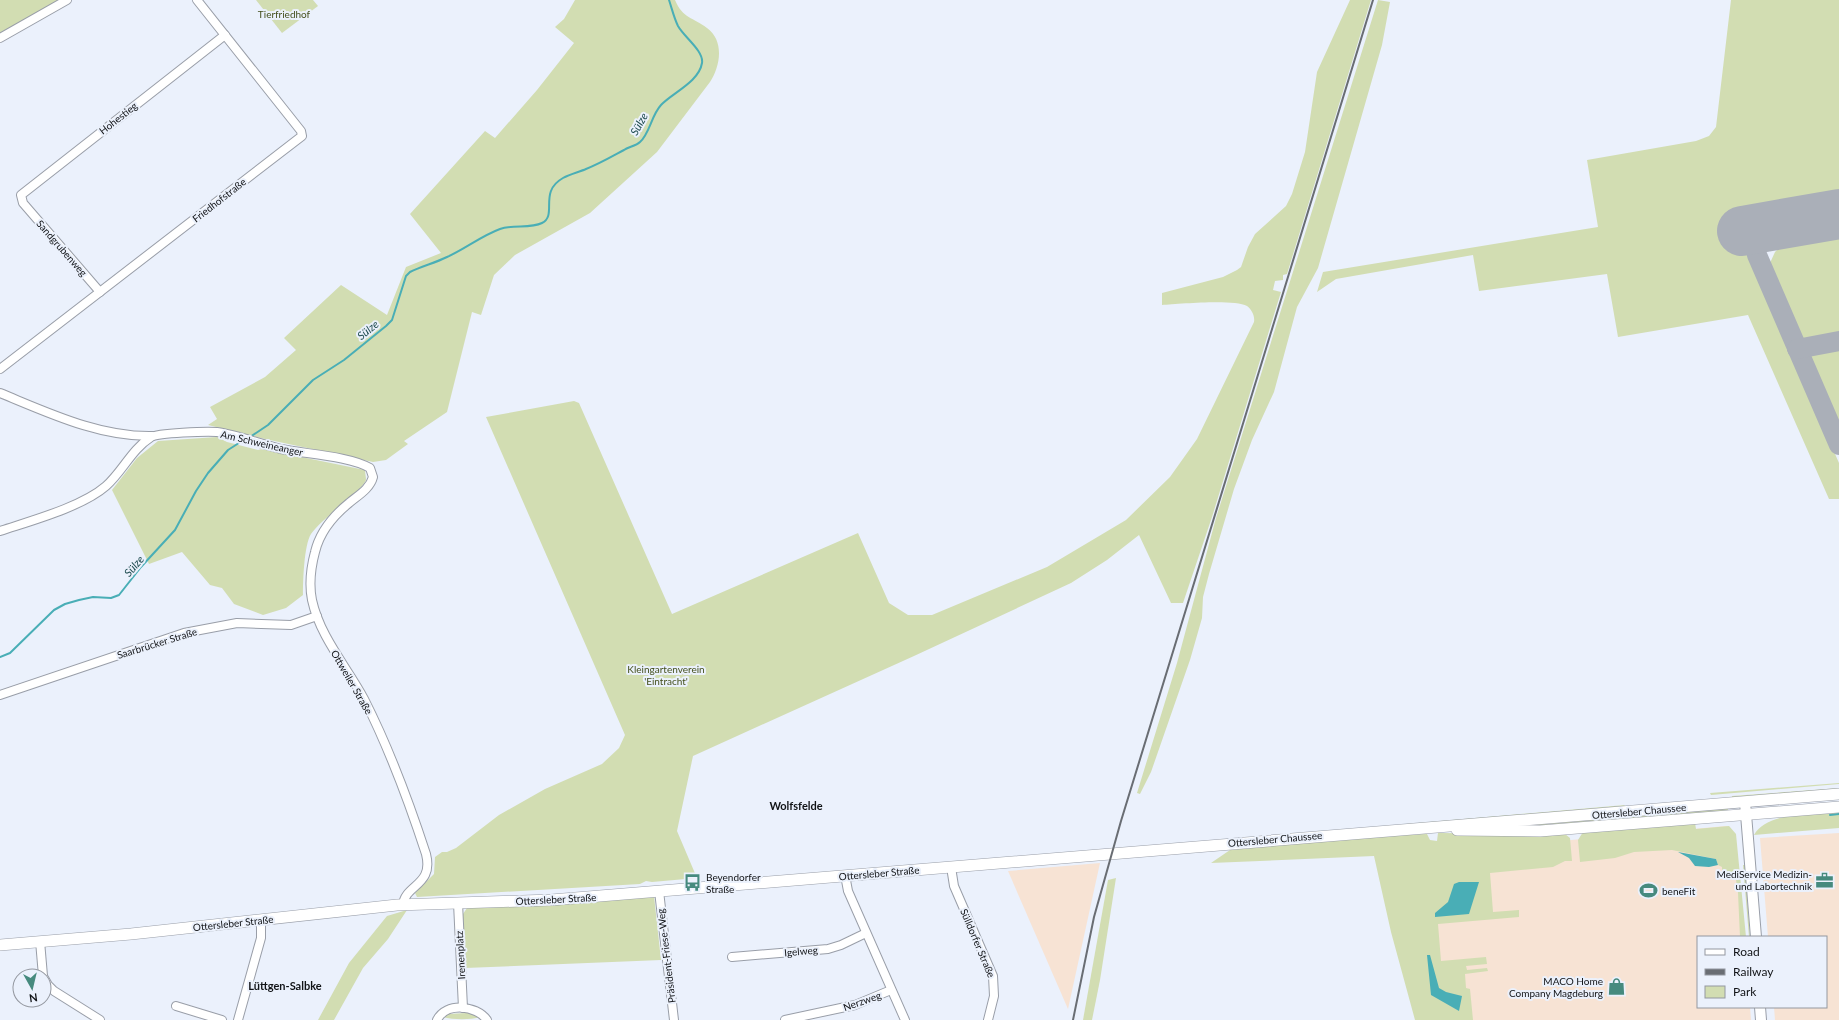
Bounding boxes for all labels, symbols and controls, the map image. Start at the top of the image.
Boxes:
park label: Tierfriedhof [258,8,311,20]
street label: Hohestieg [97,99,139,137]
water label: Sülze [627,110,650,137]
street label: Friedhofstraße [190,175,248,225]
street label: Sandgrubenweg [34,217,90,279]
water label: Sülze [354,317,381,342]
street label: Am Schweineanger [220,428,305,458]
water label: Sülze [121,552,146,579]
street label: Saarbrücker Straße [116,625,198,661]
street label: Ottweiler Straße [329,648,375,716]
park label: Kleingartenverein 'Eintracht' [627,663,705,687]
district label: Wolfsfelde [769,799,823,812]
street label: Ottersleber Chaussee [1591,801,1687,821]
street label: Ottersleber Chaussee [1227,829,1323,849]
street label: Ottersleber Straße [838,863,920,883]
place label: MediService Medizin- und Labortechnik [1717,868,1813,892]
office icon: MediService Medizin- und Labortechnik [1815,870,1835,890]
place label: Beyendorfer Straße [706,871,761,895]
bus stop icon: Beyendorfer Straße [683,873,703,893]
sports icon: beneFit [1639,881,1659,901]
place label: beneFit [1662,885,1696,897]
street label: Ottersleber Straße [515,891,597,907]
street label: Sülldorfer Straße [958,907,998,979]
street label: Präsident-Friese-Weg [654,908,678,1004]
street label: Ottersleber Straße [192,913,274,933]
street label: Irenenplatz [453,930,467,980]
legend [1697,936,1827,1008]
street label: Igelweg [784,944,818,958]
text: Road [1733,944,1760,959]
text: Railway [1733,964,1774,979]
north arrow [12,968,52,1008]
place label: MACO Home Company Magdeburg [1509,975,1603,999]
shop icon: MACO Home Company Magdeburg [1606,977,1626,997]
district label: Lüttgen-Salbke [248,979,322,992]
text: Park [1733,984,1757,999]
street label: Nerzweg [842,989,882,1013]
text: N [28,991,39,1005]

